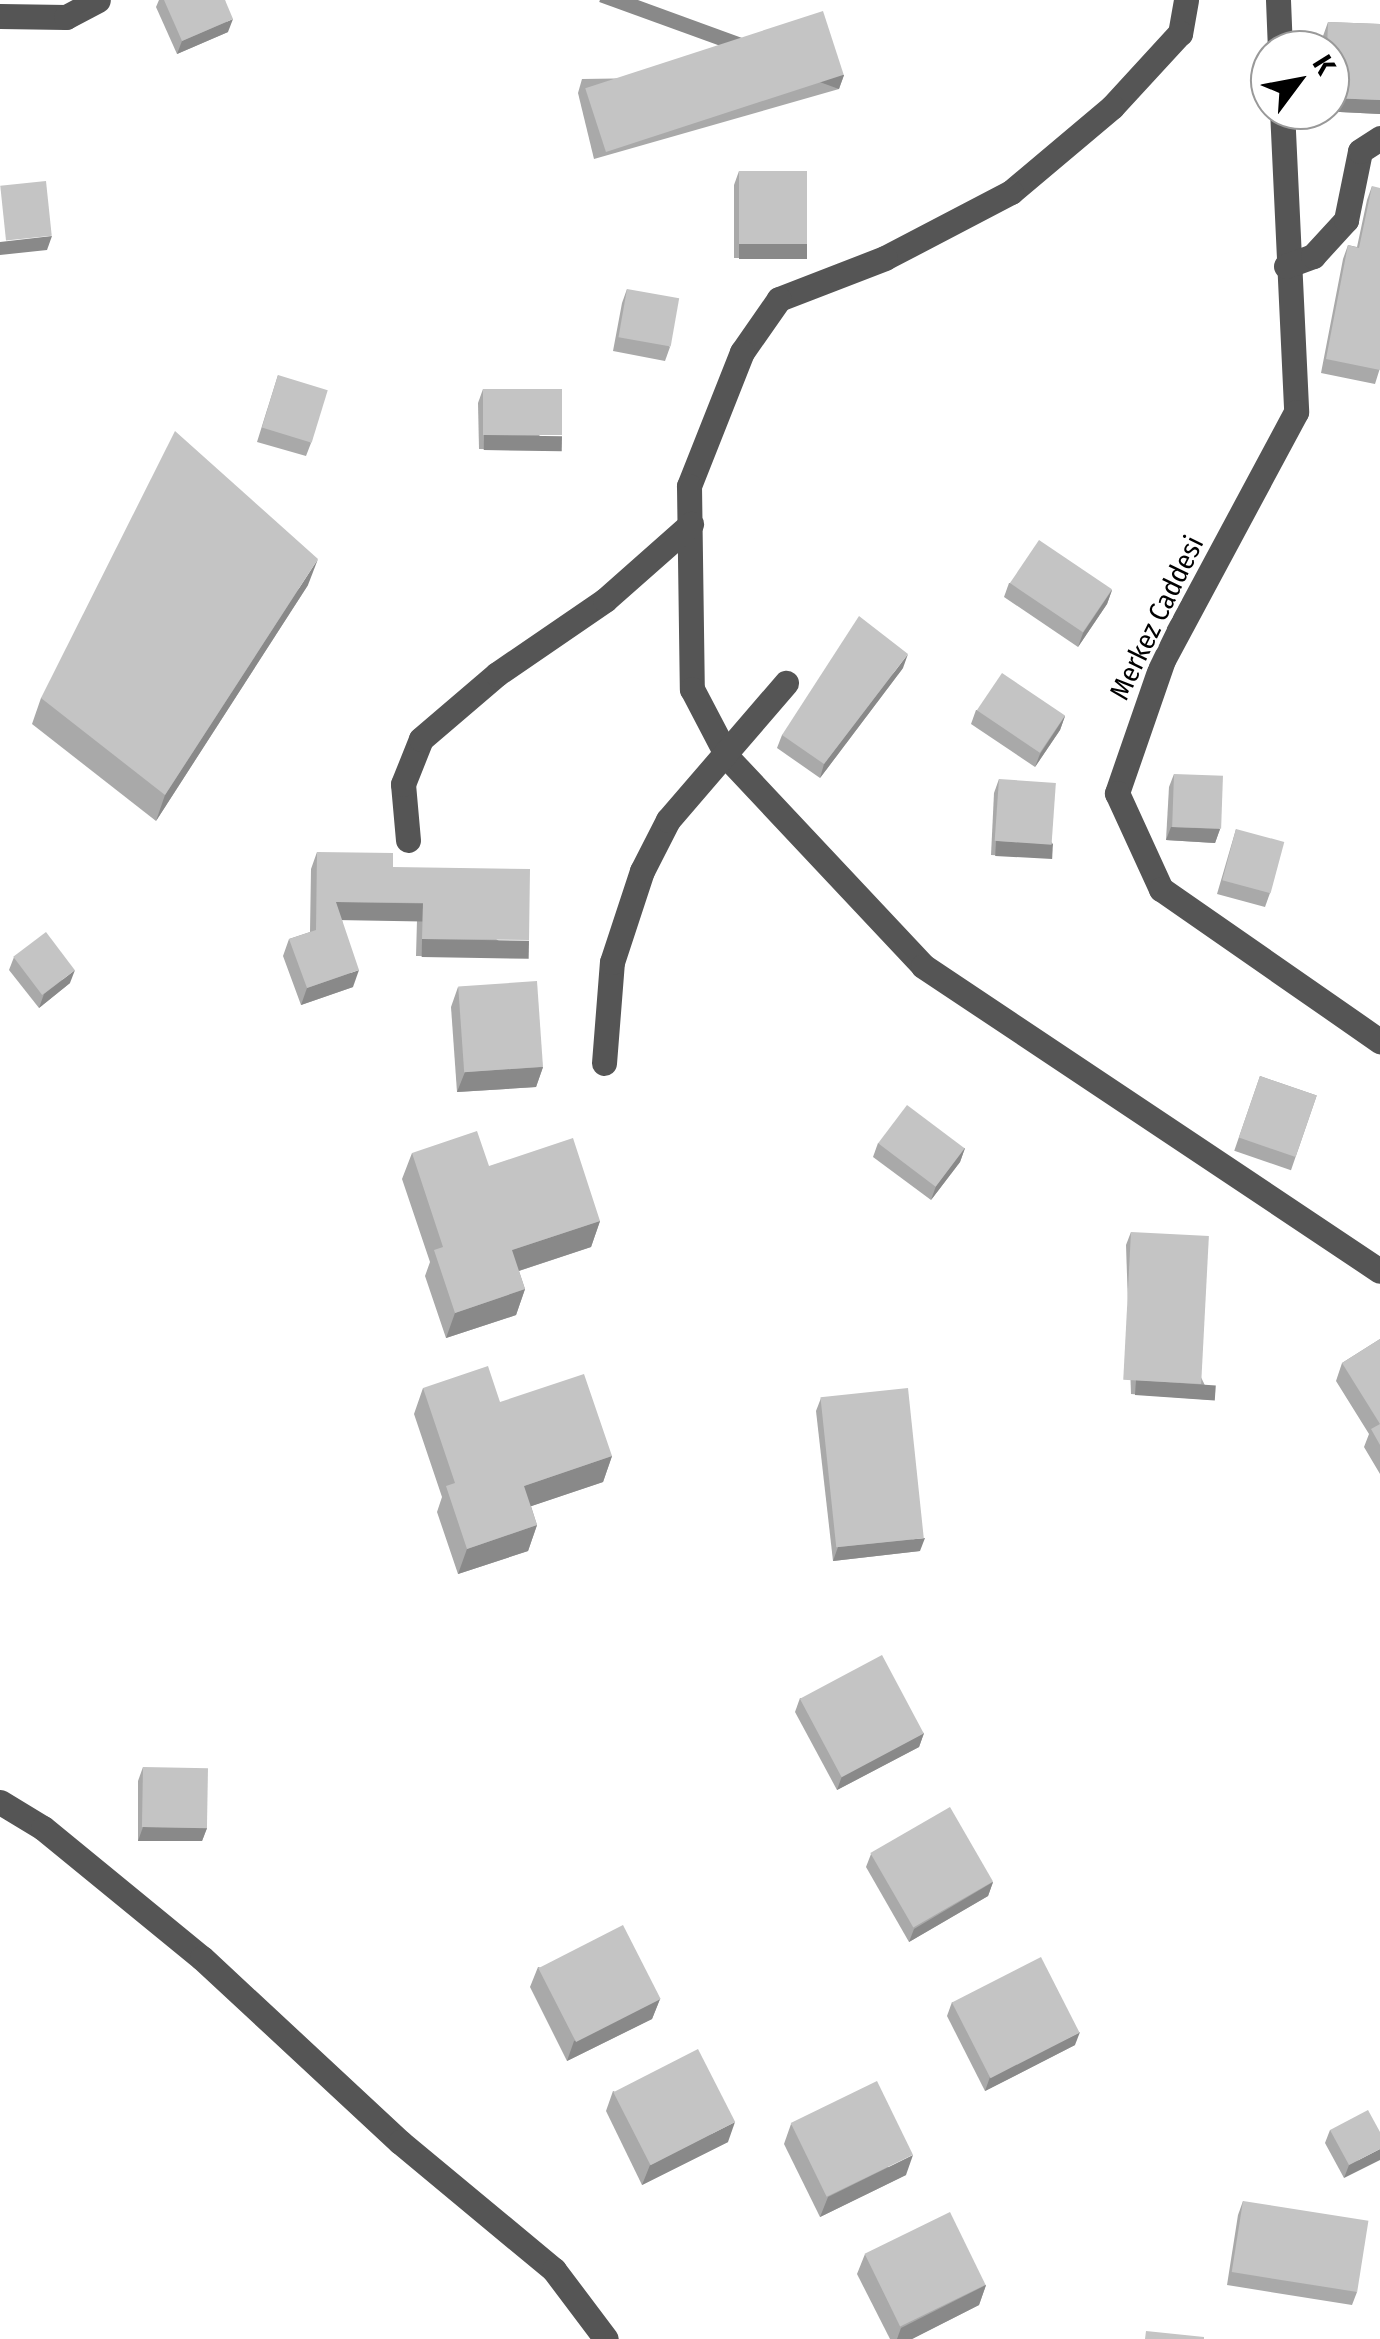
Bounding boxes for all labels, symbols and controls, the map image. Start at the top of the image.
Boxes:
north arrow [1250,30,1350,130]
text: K [1306,49,1342,81]
street label: Merkez Caddesi [1103,531,1211,705]

